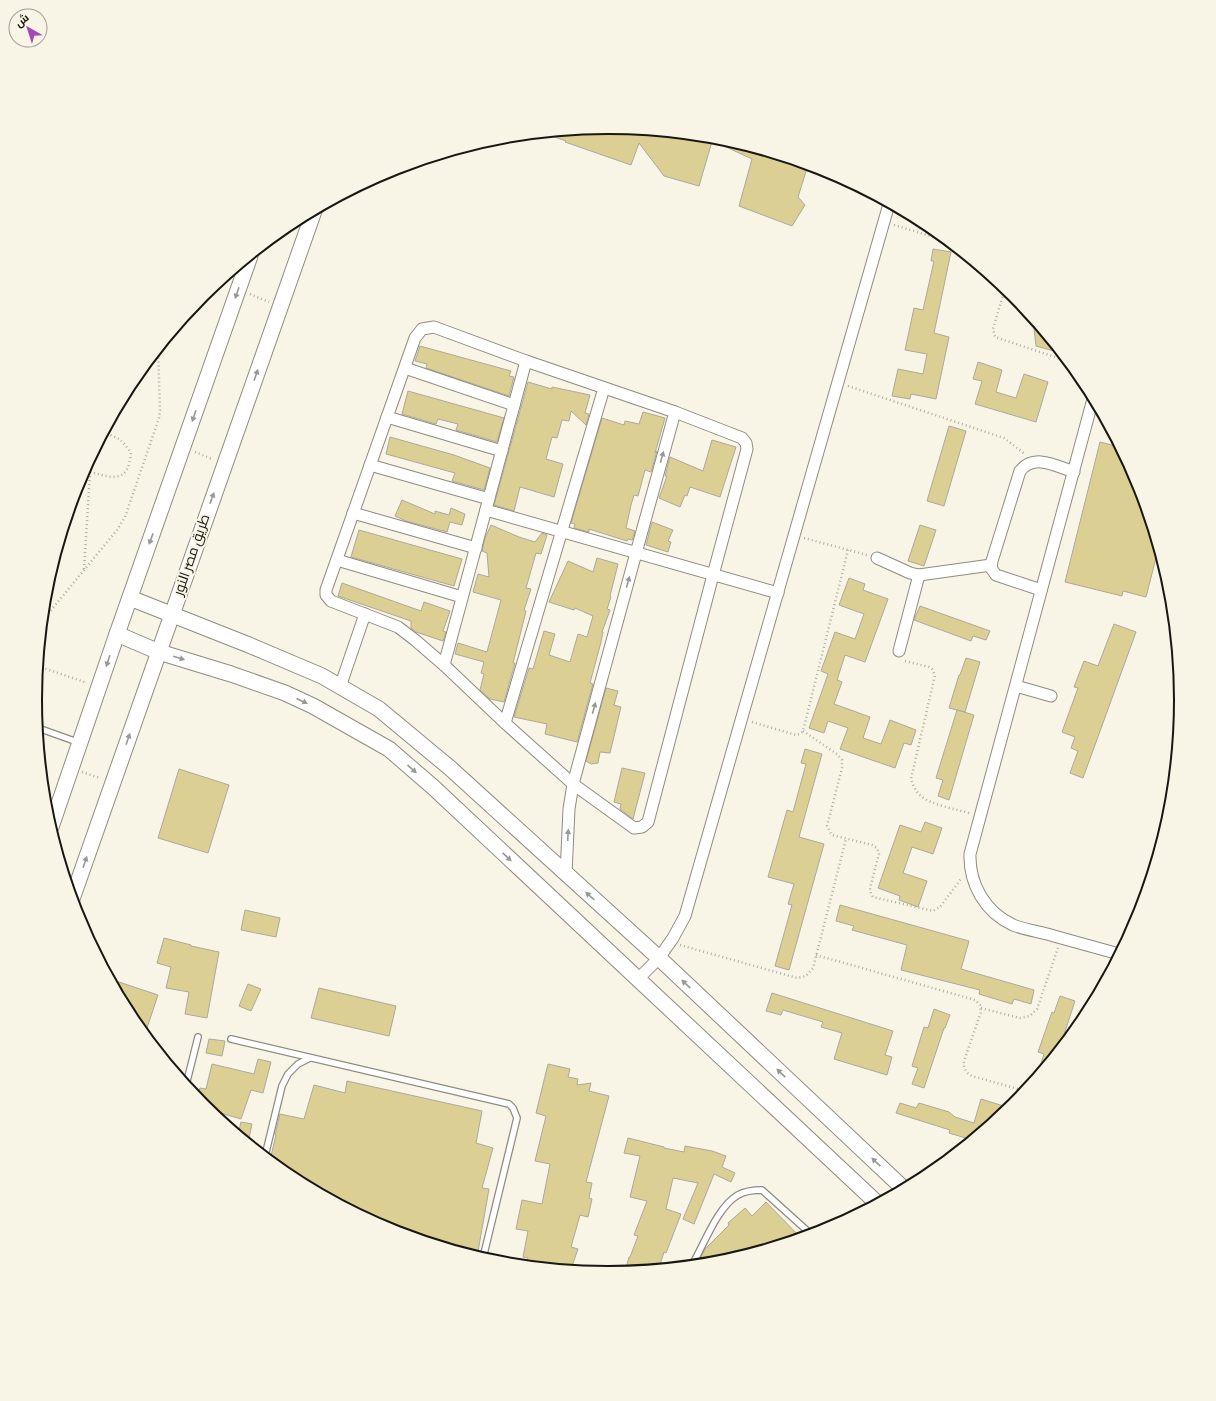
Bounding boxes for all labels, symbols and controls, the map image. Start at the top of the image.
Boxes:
north arrow [8,8,48,48]
text: ش [13,12,32,30]
one-way arrow [234,288,240,300]
one-way arrow [253,369,259,381]
one-way arrow [191,410,197,422]
one-way arrow [660,451,666,464]
one-way arrow [210,491,216,503]
street label: طريق مصر النور [171,513,213,599]
one-way arrow [148,533,154,545]
one-way arrow [625,576,631,589]
one-way arrow [105,655,111,667]
one-way arrow [174,655,186,661]
one-way arrow [296,698,307,704]
one-way arrow [591,702,597,714]
one-way arrow [125,733,131,745]
one-way arrow [407,764,417,773]
one-way arrow [564,829,571,841]
one-way arrow [502,853,512,862]
one-way arrow [82,856,88,868]
one-way arrow [586,892,595,901]
one-way arrow [681,979,691,989]
one-way arrow [776,1068,786,1078]
one-way arrow [871,1158,880,1167]

